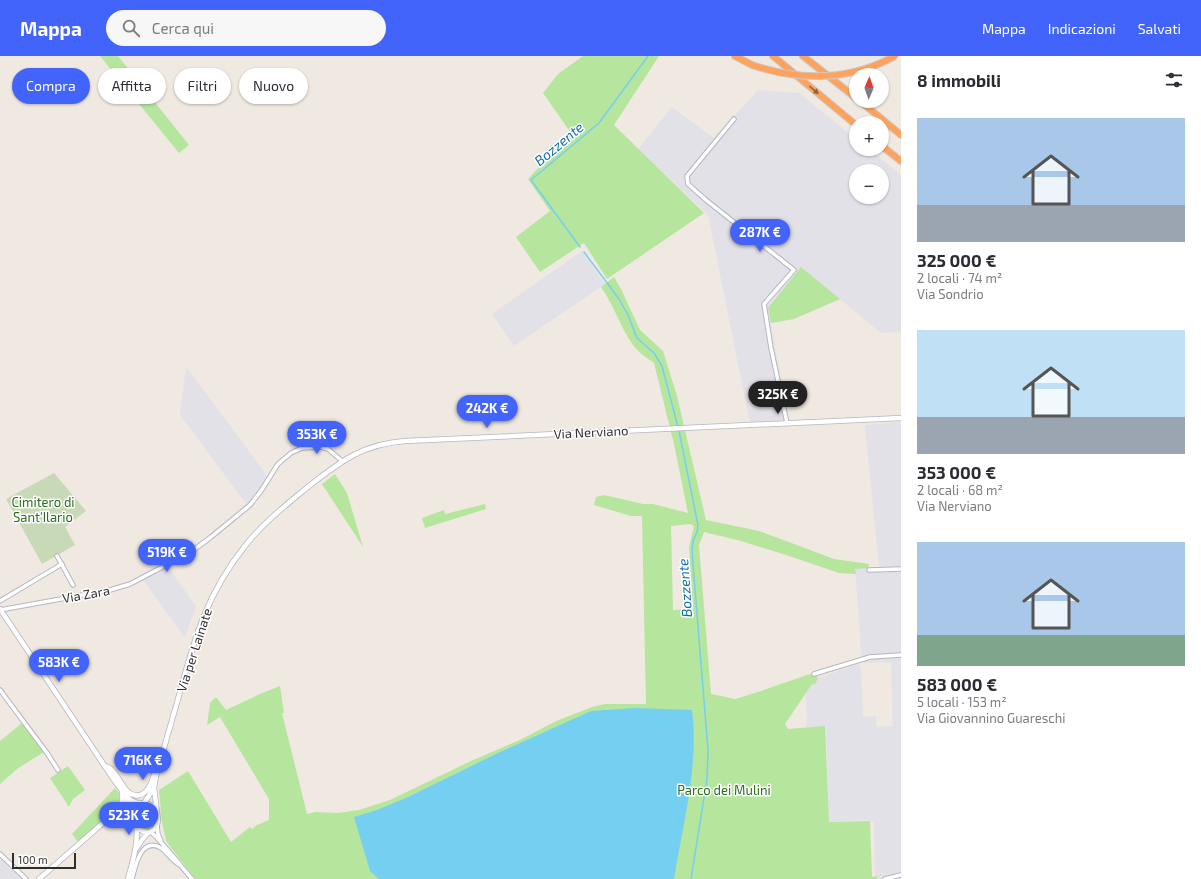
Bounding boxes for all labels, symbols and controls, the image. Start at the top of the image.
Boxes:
search box [106,10,386,46]
text: Mappa [20,17,82,40]
icon: search [120,17,142,39]
text: Cerca qui [152,19,214,37]
text: Mappa [982,20,1026,37]
text: Indicazioni [1048,20,1116,37]
text: Salvati [1138,20,1181,37]
chip: Compra [12,68,90,104]
chip: Affitta [98,68,166,104]
chip: Filtri [174,68,231,104]
chip: Nuovo [239,68,308,104]
north arrow [849,68,889,108]
map controls [849,68,889,204]
icon: filters [1163,69,1185,91]
text: 8 immobili [917,70,1001,90]
one-way arrow [809,85,819,94]
button: + [849,116,889,156]
water label: Bozzente [531,118,587,169]
icon: home [1015,144,1087,216]
button: − [849,164,889,204]
pin: 287K € [727,219,793,253]
text: 287K € [739,224,781,240]
text: 325 000 € [917,250,996,270]
text: 2 locali · 74 m² [917,270,1002,286]
text: Via Sondrio [917,286,984,302]
icon: home [1015,356,1087,428]
pin: 325K € [745,381,811,415]
text: 325K € [757,386,799,402]
pin: 242K € [454,395,520,429]
text: 242K € [466,400,508,416]
pin: 353K € [284,421,350,455]
street label: Via Nerviano [553,422,629,442]
text: 353K € [296,426,338,442]
text: 353 000 € [917,462,996,482]
text: 2 locali · 68 m² [917,482,1003,498]
park label: Cimitero di Sant'Ilario [11,494,75,525]
text: Via Nerviano [917,498,992,514]
pin: 519K € [134,539,200,573]
text: 519K € [147,544,187,560]
water label: Bozzente [674,558,695,618]
icon: home [1015,568,1087,640]
street label: Via Zara [61,582,111,606]
street label: Via per Lainate [173,606,215,694]
pin: 583K € [26,649,92,683]
text: 583K € [38,654,80,670]
text: 583 000 € [917,674,997,694]
text: 5 locali · 153 m² [917,694,1007,710]
text: Via Giovannino Guareschi [917,710,1065,726]
pin: 716K € [110,747,176,781]
text: 716K € [123,752,163,768]
park label: Parco dei Mulini [677,782,771,798]
pin: 523K € [96,802,162,836]
text: 523K € [108,807,150,823]
scale bar [12,851,76,870]
text: 100 m [18,853,48,866]

